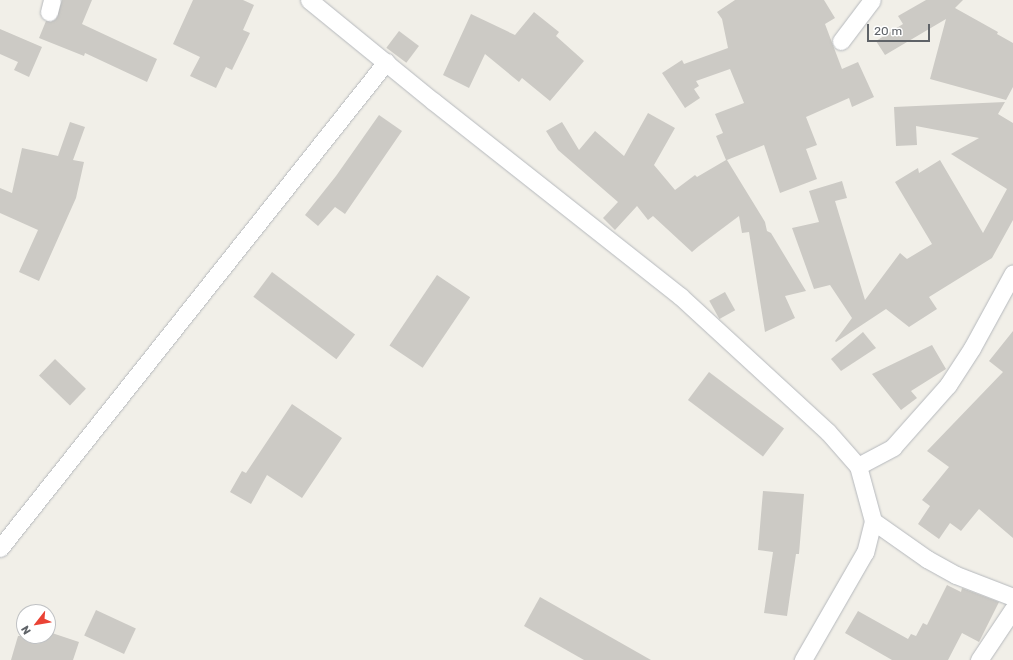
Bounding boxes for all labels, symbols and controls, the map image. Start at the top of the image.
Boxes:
scale bar [869,16,932,42]
text: 20 m [874,24,902,38]
north arrow [16,604,56,644]
text: N [19,623,34,637]

